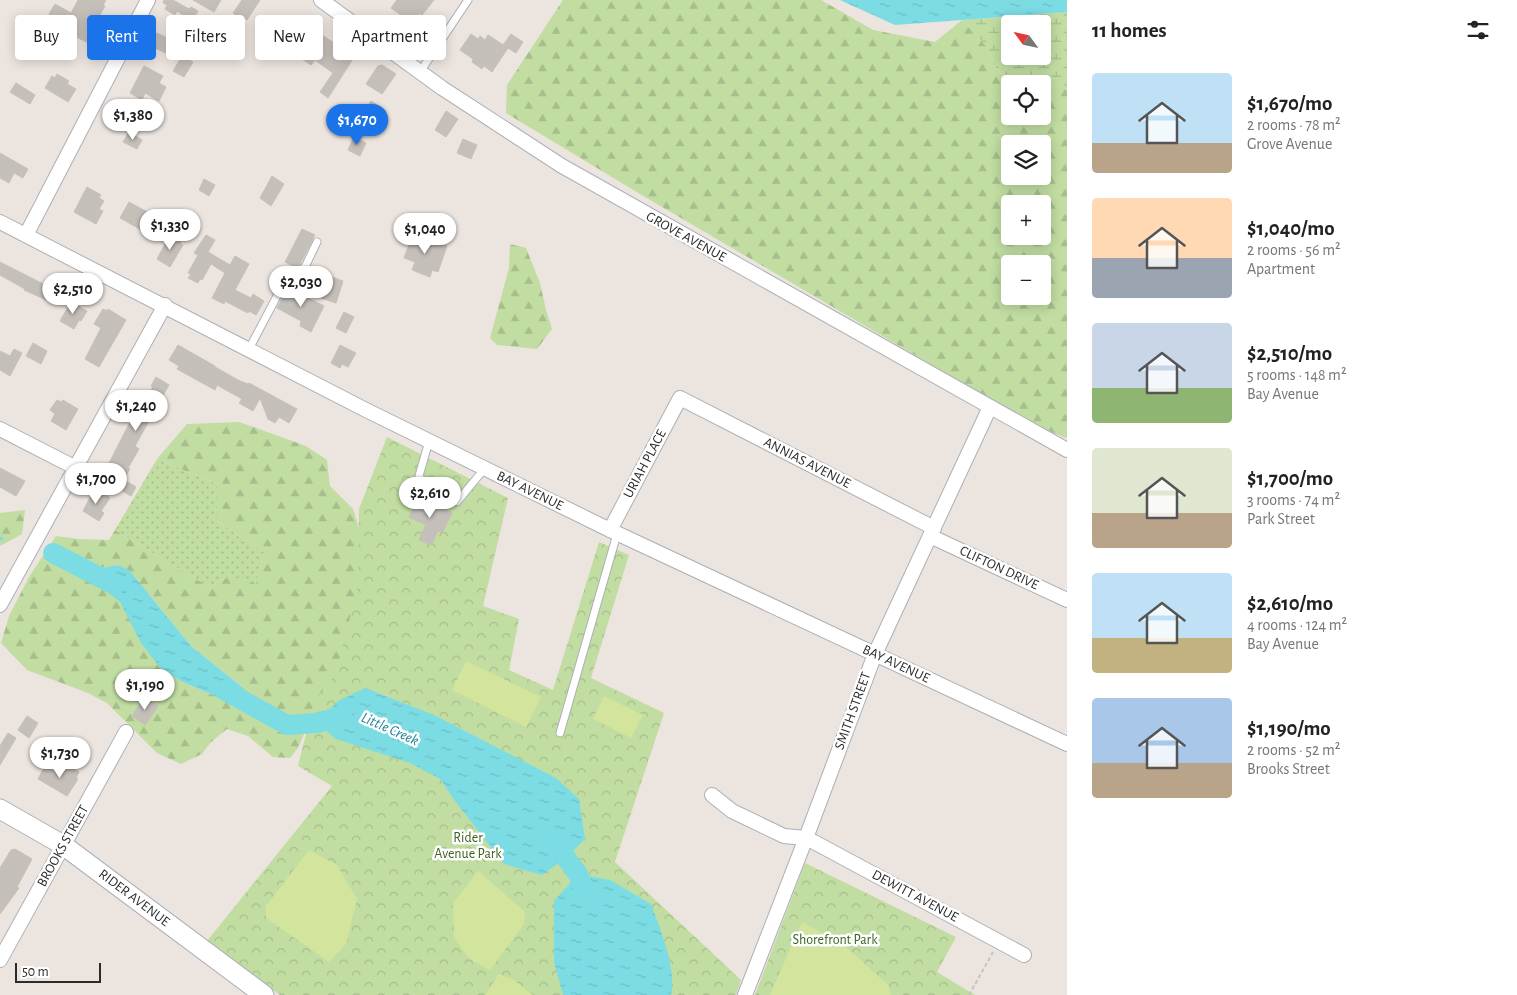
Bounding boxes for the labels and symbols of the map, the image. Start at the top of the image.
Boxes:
north arrow [1001,15,1051,65]
pin: $1,380 [92,98,174,141]
pin: $1,670 [316,104,398,146]
pin: $1,330 [129,208,211,251]
street label: GROVE AVENUE [644,209,729,265]
pin: $1,040 [384,212,466,255]
pin: $2,030 [260,266,342,308]
pin: $2,510 [32,272,114,315]
pin: $1,240 [95,390,177,432]
street label: URIAH PLACE [621,427,669,501]
street label: ANNIAS AVENUE [761,435,853,491]
pin: $1,700 [55,462,137,505]
street label: BAY AVENUE [495,469,566,513]
pin: $2,610 [389,476,471,519]
street label: CLIFTON DRIVE [957,544,1041,592]
street label: BAY AVENUE [860,642,932,686]
pin: $1,190 [104,668,186,711]
street label: SMITH STREET [833,670,874,752]
water label: Little Creek [359,710,421,748]
pin: $1,730 [19,736,101,779]
street label: BROOKS STREET [35,803,91,889]
park label: Rider Avenue Park [434,831,502,861]
street label: RIDER AVENUE [96,867,172,929]
street label: DEWITT AVENUE [870,867,961,925]
park label: Shorefront Park [792,933,878,947]
scale bar [15,960,101,983]

